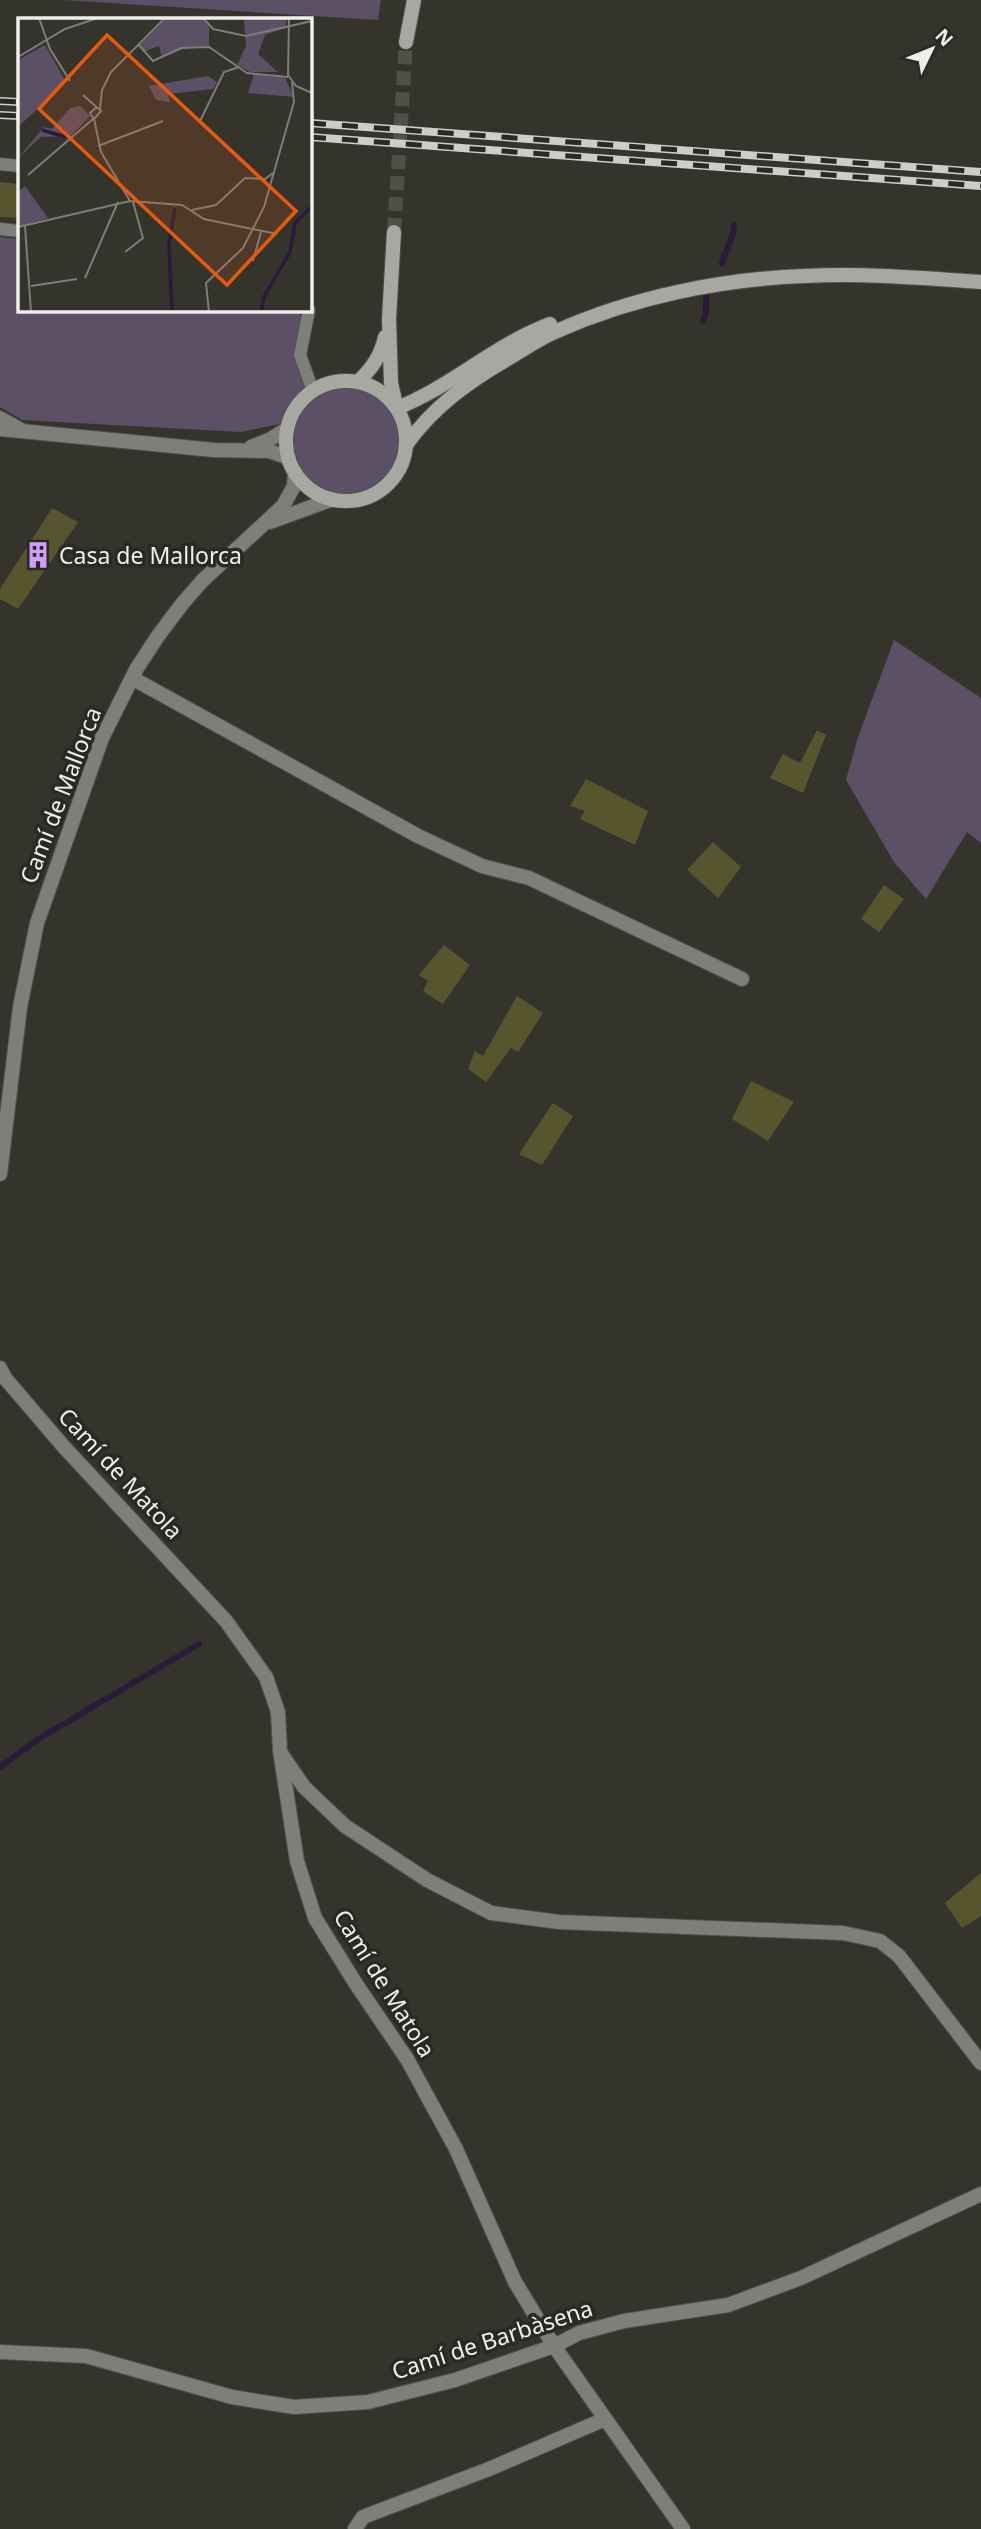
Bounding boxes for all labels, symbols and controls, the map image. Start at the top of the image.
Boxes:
north arrow [897,14,967,84]
inset map [18,18,312,312]
text: N [930,23,959,52]
place label: Casa de Mallorca [59,539,242,571]
building icon: Casa de Mallorca [23,540,53,570]
street label: Camí de Mallorca [12,702,108,888]
street label: Camí de Matola [52,1400,190,1546]
street label: Camí de Matola [327,1903,443,2063]
street label: Camí de Barbàsena [387,2291,597,2387]

